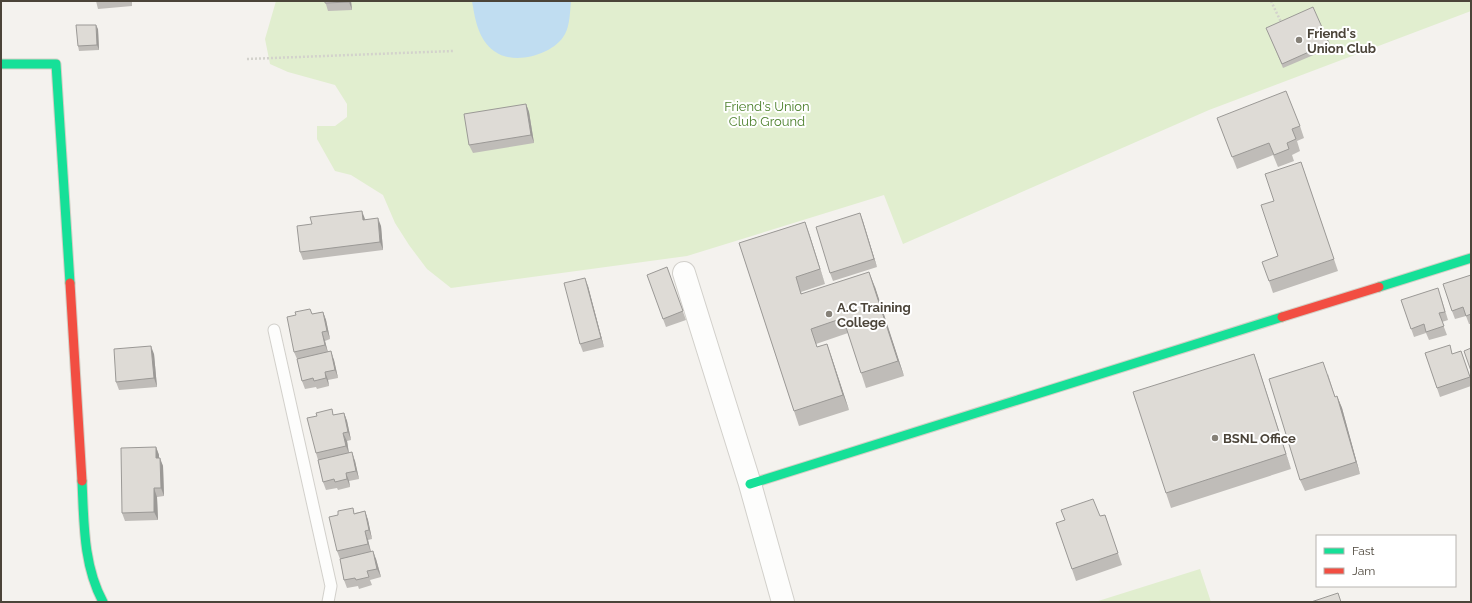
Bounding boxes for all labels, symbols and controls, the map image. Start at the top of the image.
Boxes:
place label: Friend's Union Club [1307,26,1376,56]
marker: Friend's Union Club [1294,35,1304,45]
park label: Friend's Union Club Ground [724,99,810,129]
place label: A.C Training College [837,300,911,330]
marker: A.C Training College [824,309,834,319]
place label: BSNL Office [1223,431,1296,446]
marker: BSNL Office [1210,433,1220,443]
legend [1316,535,1456,587]
text: Fast [1352,544,1375,558]
text: Jam [1352,564,1375,578]

